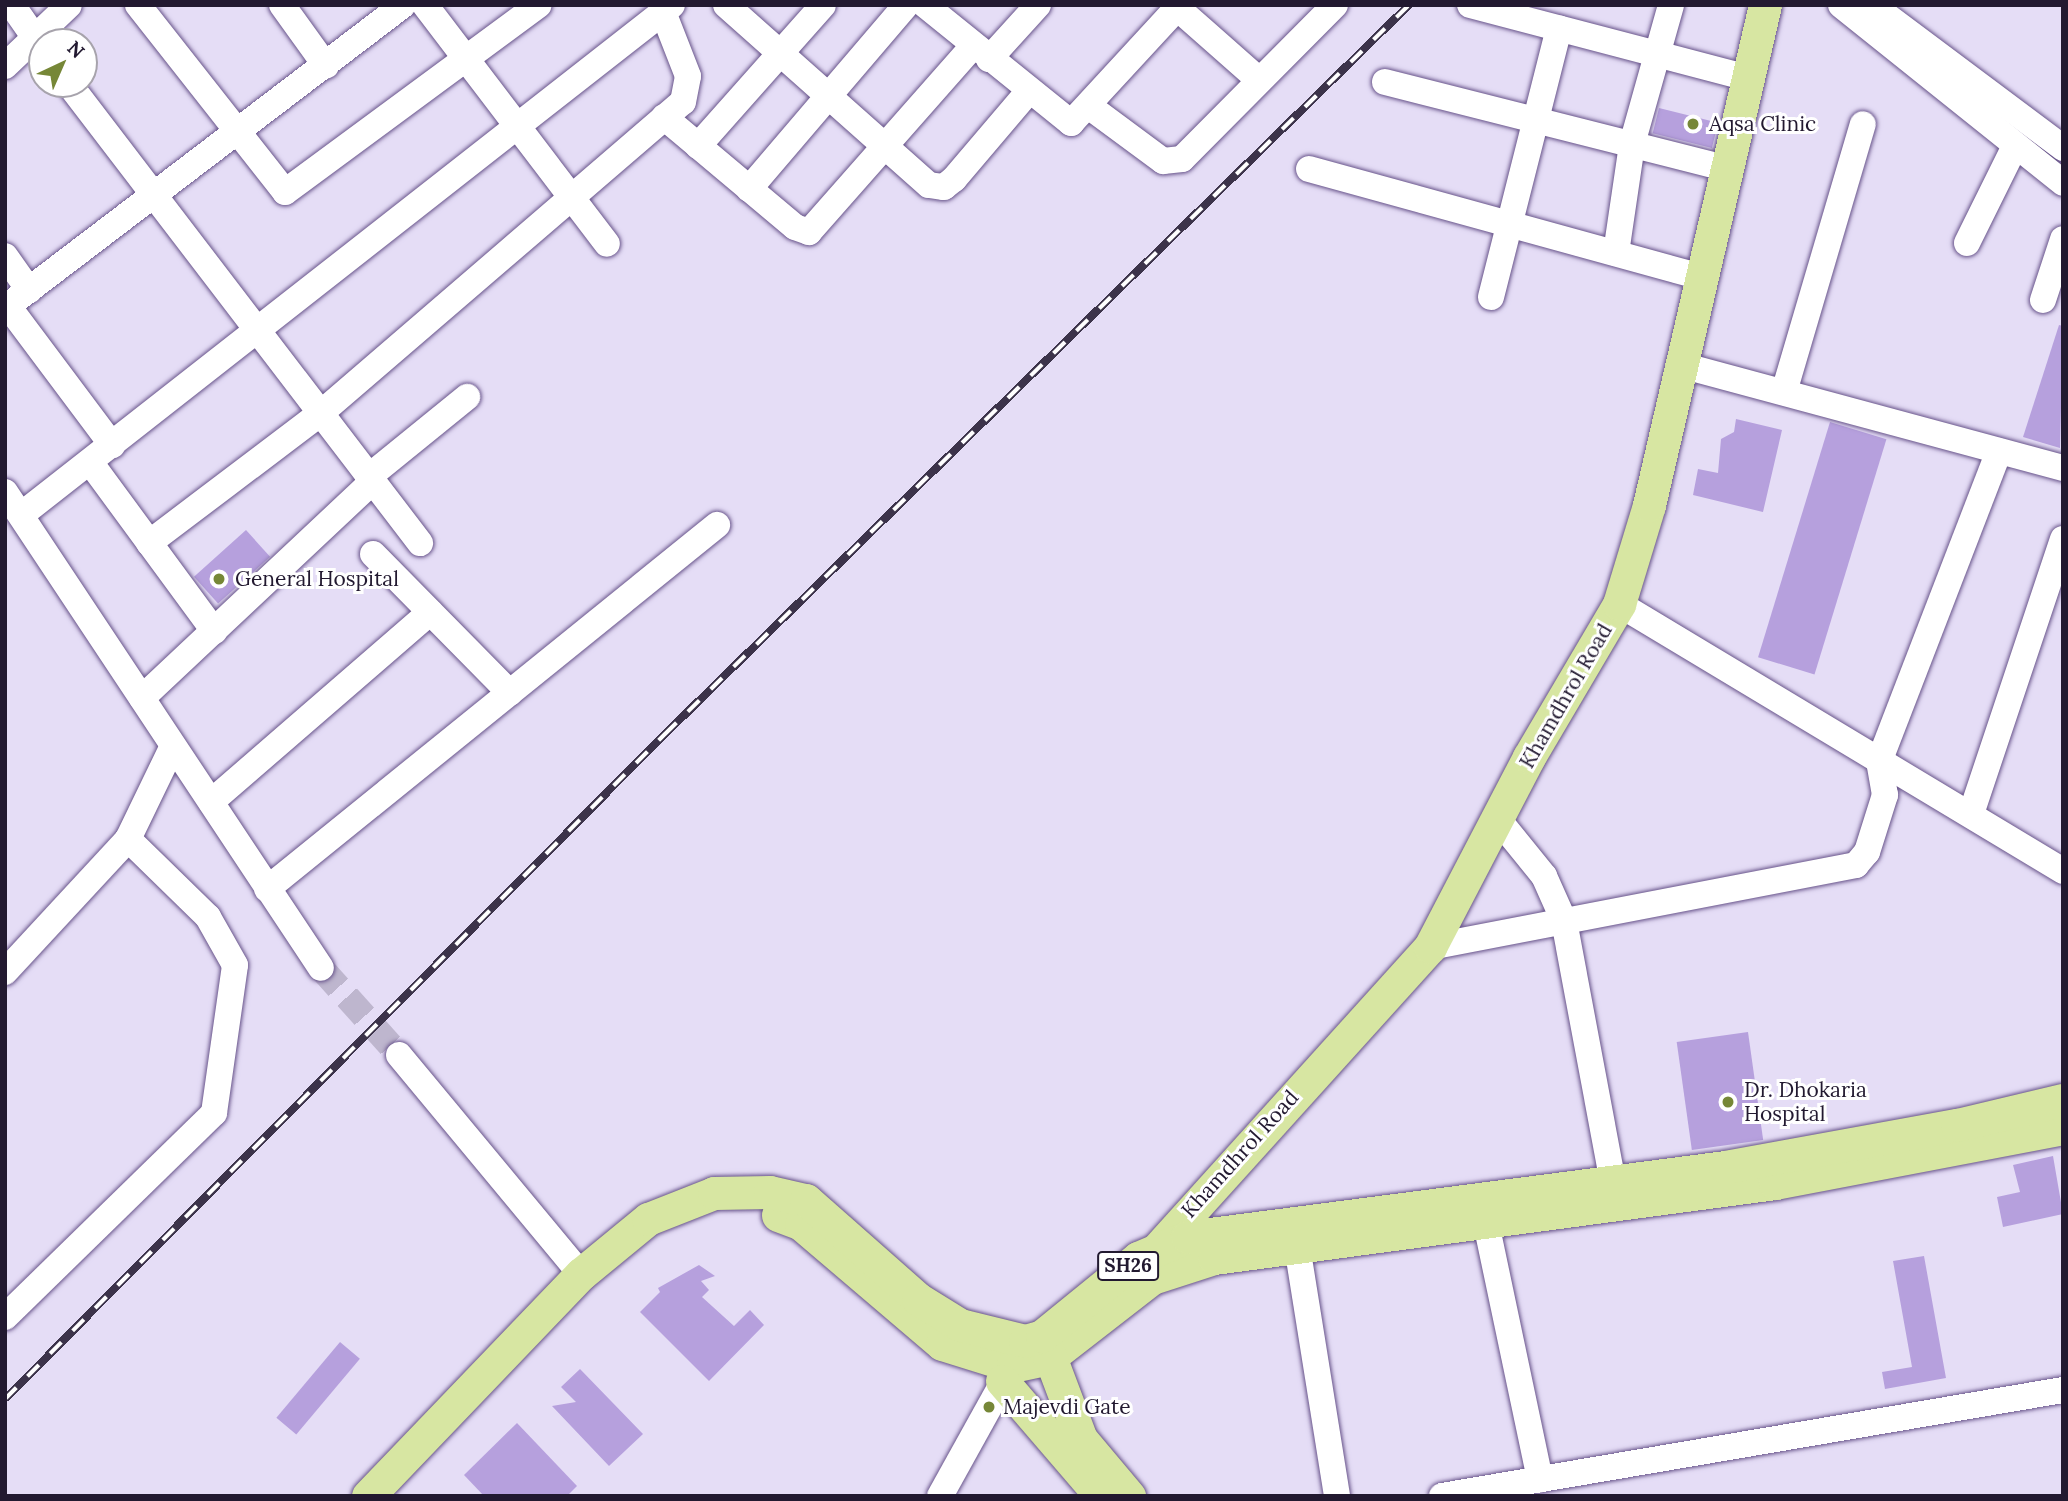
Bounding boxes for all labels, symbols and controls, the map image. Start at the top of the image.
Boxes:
north arrow [28,28,98,98]
text: N [63,36,90,63]
place label: Aqsa Clinic [1709,111,1816,137]
marker: Aqsa Clinic [1683,114,1703,134]
place label: General Hospital [235,566,399,592]
marker: General Hospital [209,569,229,589]
street label: Khamdhrol Road [1514,619,1618,773]
place label: Dr. Dhokaria Hospital [1744,1077,1867,1127]
street label: Khamdhrol Road [1176,1085,1304,1223]
marker: Dr. Dhokaria Hospital [1718,1092,1738,1112]
road number: SH26 [1096,1250,1160,1282]
place label: Majevdi Gate [1003,1394,1131,1420]
marker: Majevdi Gate [981,1399,997,1415]

